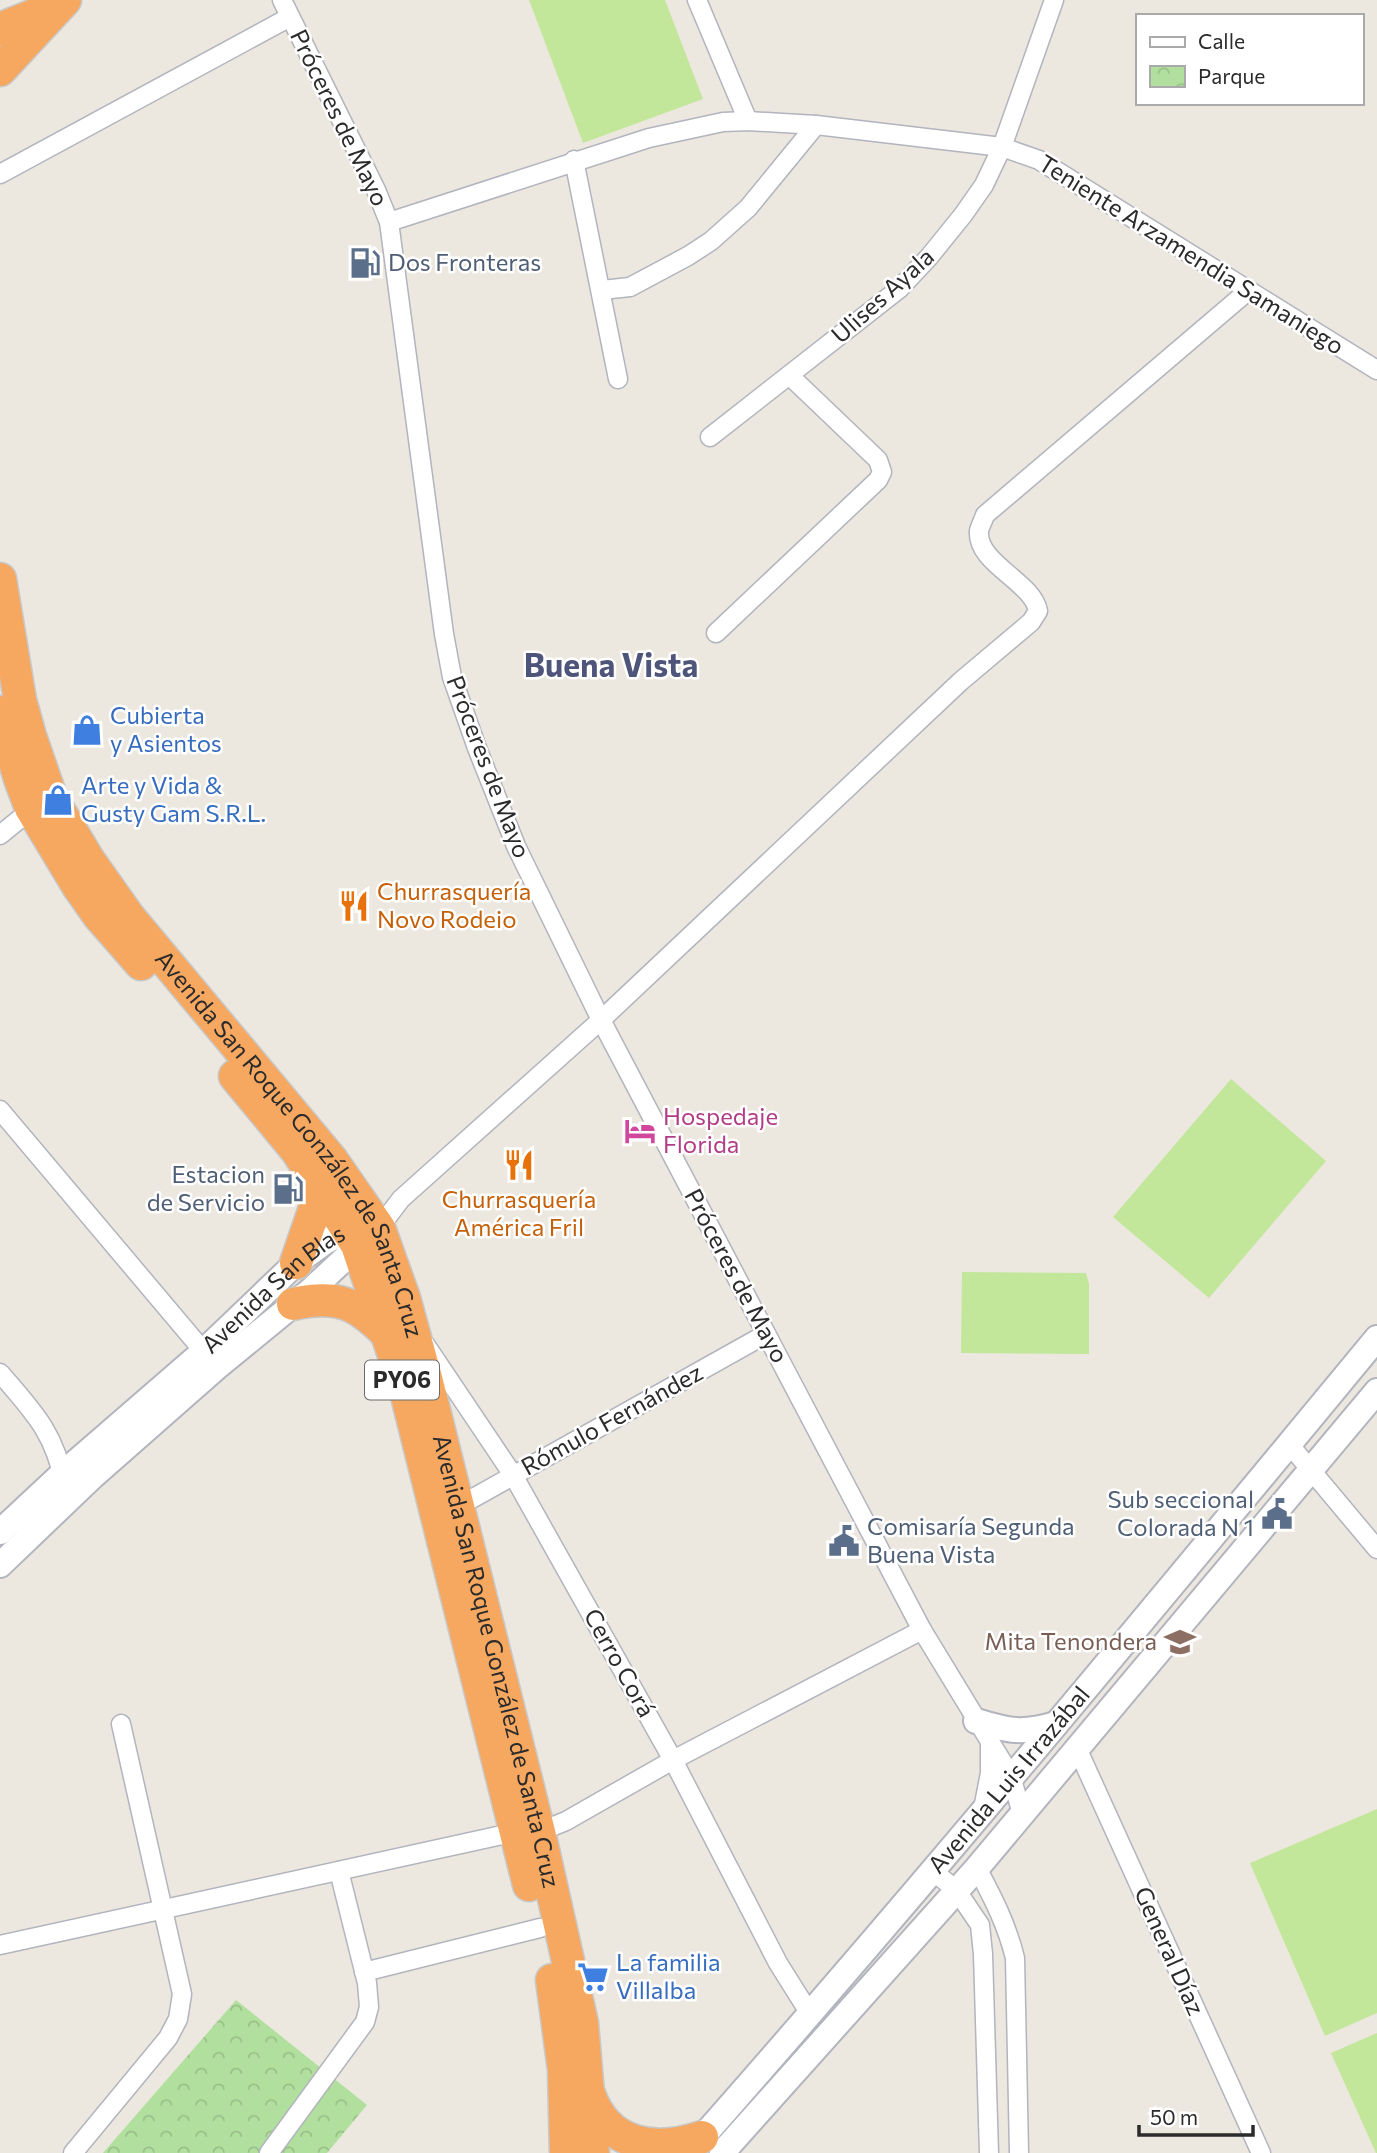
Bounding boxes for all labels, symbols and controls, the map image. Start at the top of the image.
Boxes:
legend [1136,14,1363,105]
street label: Próceres de Mayo [285,24,396,210]
text: Calle [1198,28,1245,53]
text: Parque [1198,63,1265,88]
street label: Teniente Arzamendia Samaniego [1034,148,1350,360]
street label: Ulises Ayala [825,241,939,348]
fuel station icon: Dos Fronteras [348,246,382,280]
place label: Dos Fronteras [388,247,541,276]
district label: Buena Vista [524,644,698,684]
street label: Próceres de Mayo [441,671,538,862]
place label: Cubierta y Asientos [110,700,222,757]
shop icon: Cubierta y Asientos [70,713,104,747]
place label: Arte y Vida & Gusty Gam S.R.L. [81,770,266,827]
shop icon: Arte y Vida & Gusty Gam S.R.L. [41,783,75,817]
place label: Churrasquería Novo Rodeio [377,876,531,933]
restaurant icon: Churrasquería Novo Rodeio [337,889,371,923]
street label: Avenida San Roque González de Santa Cruz [150,944,430,1341]
place label: Hospedaje Florida [663,1101,778,1158]
hotel icon: Hospedaje Florida [623,1114,657,1148]
restaurant icon: Churrasquería América Fril [502,1148,536,1182]
place label: Estacion de Servicio [147,1159,265,1216]
fuel station icon: Estacion de Servicio [271,1172,305,1206]
street label: Próceres de Mayo [679,1183,795,1367]
place label: Churrasquería América Fril [442,1184,596,1241]
street label: Avenida San Blas [195,1218,349,1359]
street label: Rómulo Fernández [516,1357,707,1481]
road number: PY06 [365,1360,439,1400]
street label: Avenida San Roque González de Santa Cruz [428,1431,567,1890]
place label: Sub seccional Colorada N 1 [1108,1484,1254,1541]
public building icon: Sub seccional Colorada N 1 [1260,1497,1294,1531]
place label: Comisaría Segunda Buena Vista [867,1511,1075,1568]
public building icon: Comisaría Segunda Buena Vista [827,1524,861,1558]
street label: Cerro Corá [579,1603,662,1722]
school or university icon: Mita Tenondera [1163,1625,1197,1659]
place label: Mita Tenondera [984,1626,1157,1655]
street label: Avenida Luis Irrazábal [921,1680,1095,1878]
street label: General Díaz [1129,1882,1212,2019]
place label: La familia Villalba [616,1947,721,2004]
supermarket icon: La familia Villalba [576,1960,610,1994]
scale bar [1139,2094,1253,2138]
text: 50 m [1150,2104,1198,2129]

